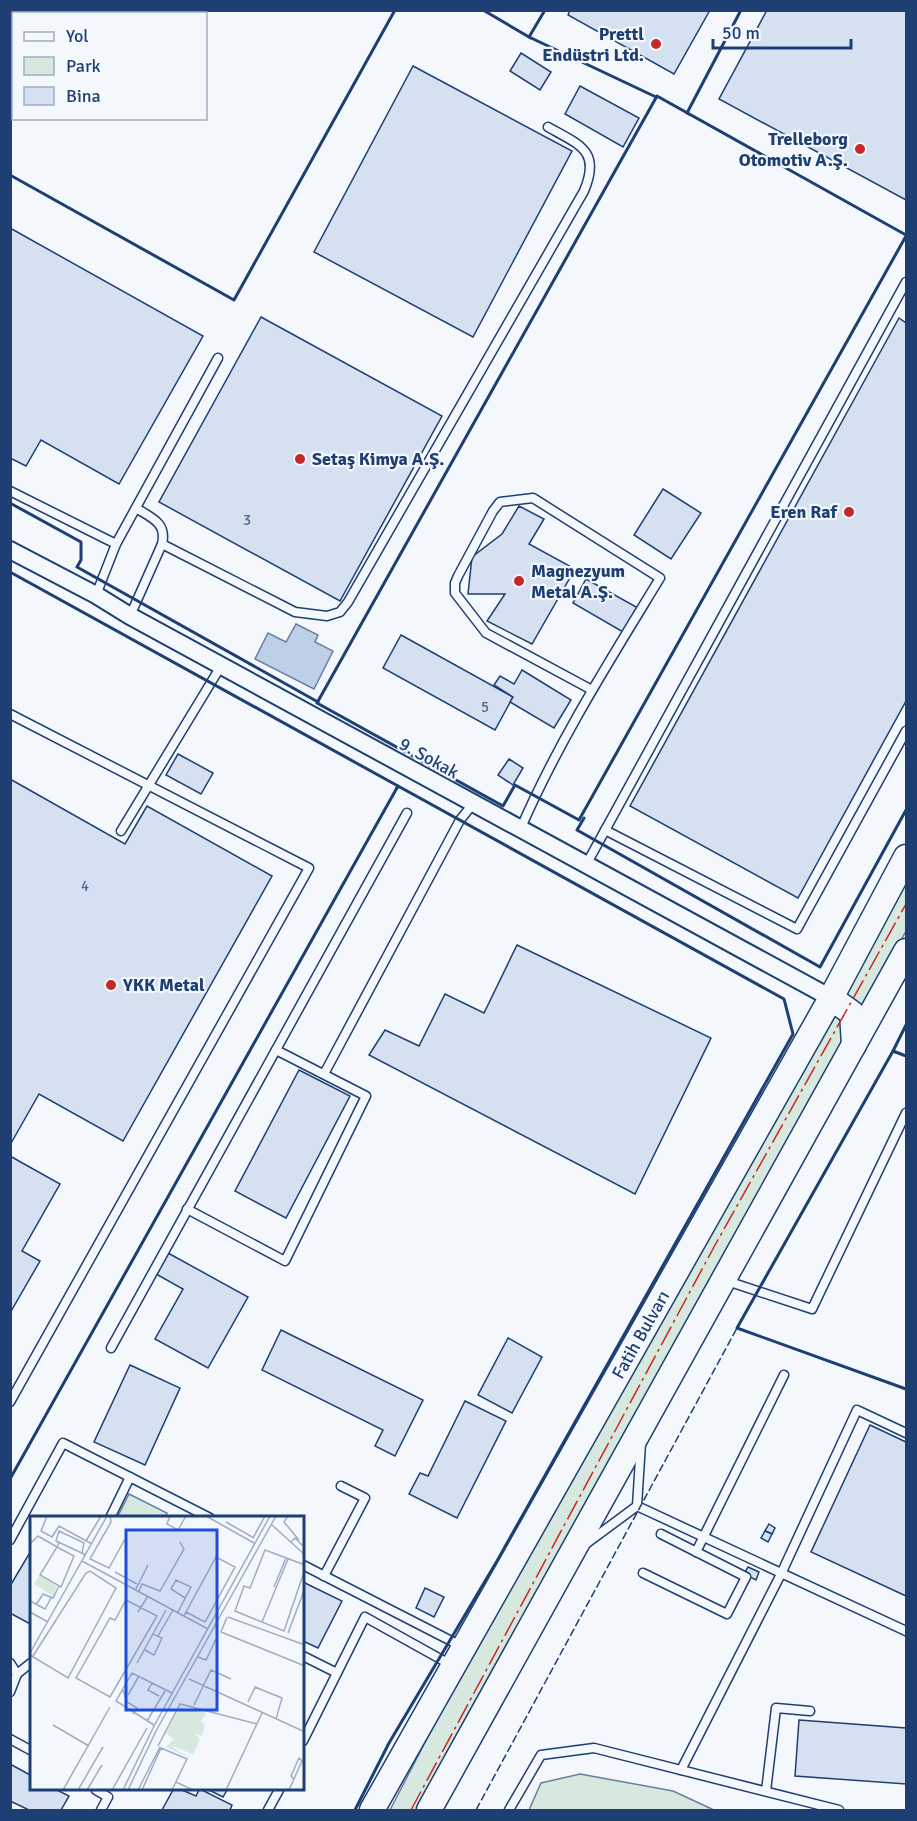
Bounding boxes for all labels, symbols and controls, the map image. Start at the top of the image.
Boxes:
legend [12,12,207,120]
scale bar [713,12,851,50]
text: 50 m [722,22,760,44]
place label: Prettl Endüstri Ltd. [542,23,644,66]
text: Yol [66,25,89,47]
marker: Prettl Endüstri Ltd. [649,37,663,51]
text: Park [66,55,101,77]
text: Bina [66,85,101,107]
place label: Trelleborg Otomotiv A.Ş. [739,128,848,171]
marker: Trelleborg Otomotiv A.Ş. [853,142,867,156]
place label: Setaş Kimya A.Ş. [312,448,444,470]
marker: Setaş Kimya A.Ş. [293,452,307,466]
place label: Eren Raf [770,501,838,523]
marker: Eren Raf [842,505,856,519]
house number: 3 [243,511,251,529]
place label: Magnezyum Metal A.Ş. [531,560,625,603]
marker: Magnezyum Metal A.Ş. [512,574,526,588]
house number: 5 [481,698,489,716]
street label: 9. Sokak [395,733,463,783]
house number: 4 [81,877,89,895]
place label: YKK Metal [122,974,205,996]
marker: YKK Metal [104,978,118,992]
street label: Fatih Bulvarı [607,1287,674,1383]
inset map [30,1516,304,1791]

